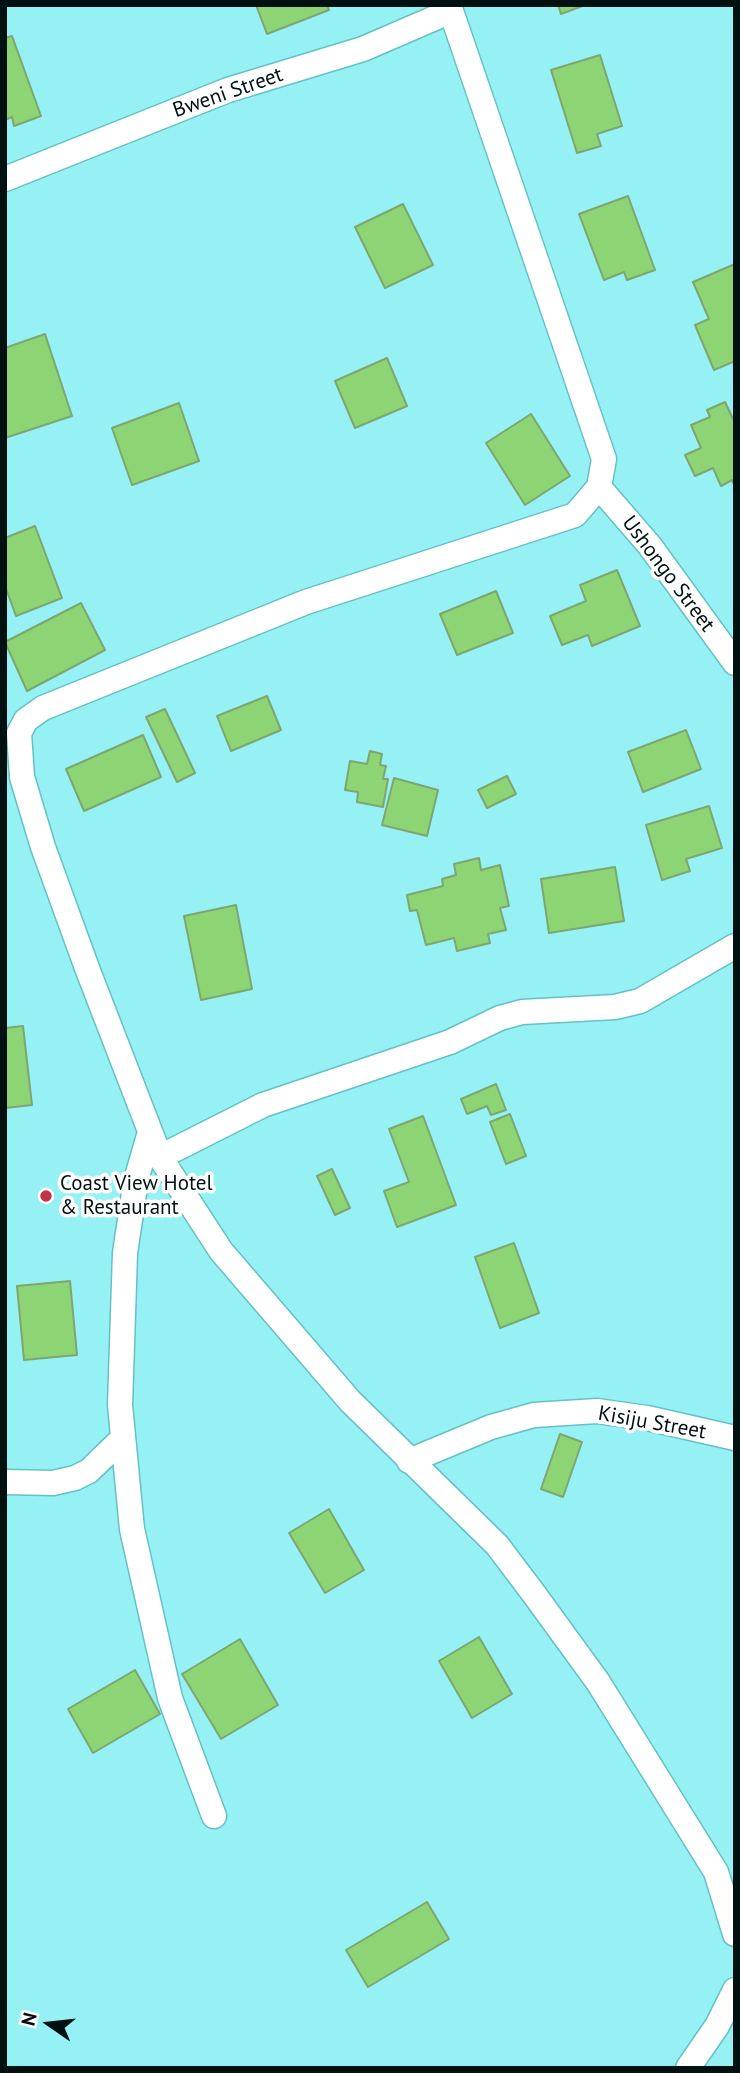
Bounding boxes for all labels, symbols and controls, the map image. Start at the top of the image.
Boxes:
street label: Bweni Street [170,62,286,124]
street label: Ushongo Street [616,511,720,637]
place label: Coast View Hotel & Restaurant [60,1171,213,1221]
marker: Coast View Hotel & Restaurant [38,1188,54,1204]
street label: Kisiju Street [596,1401,708,1445]
north arrow [14,1989,84,2059]
text: N [15,2010,42,2028]

